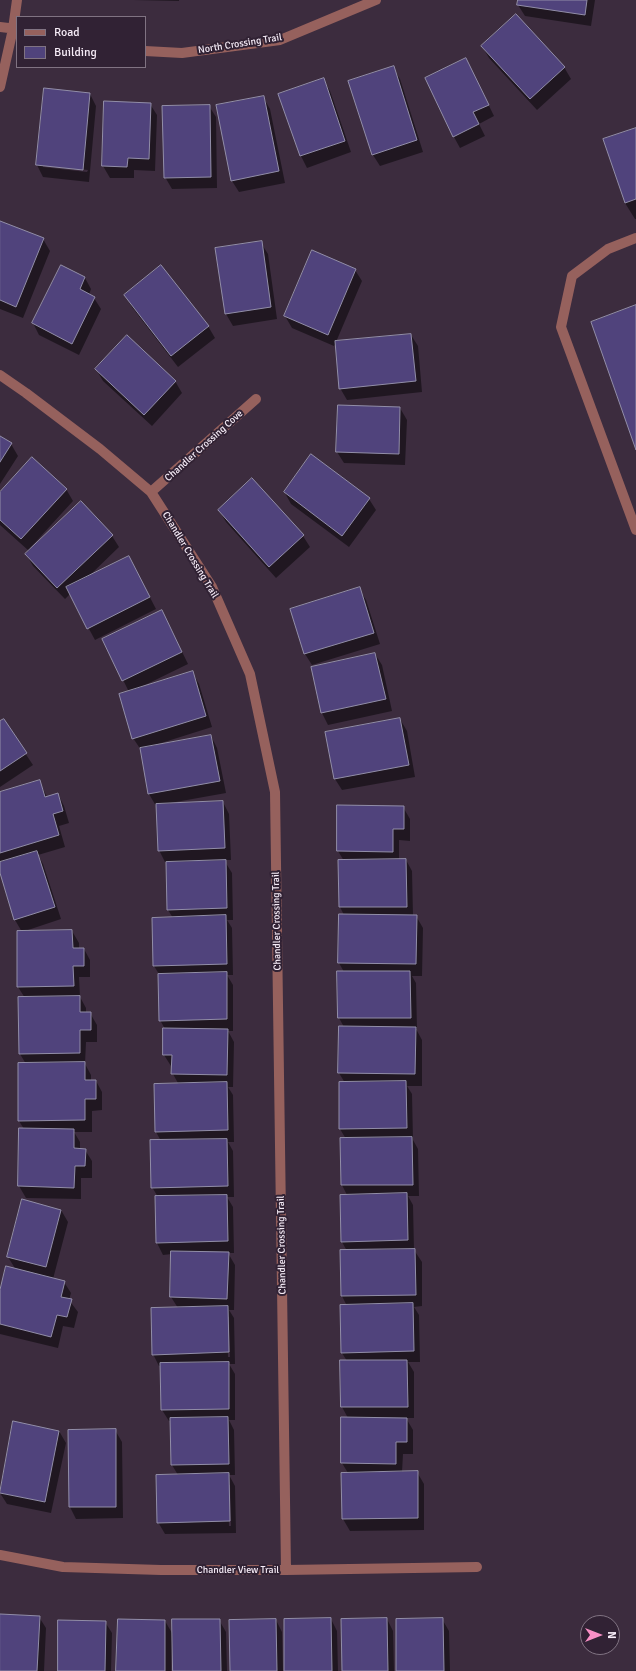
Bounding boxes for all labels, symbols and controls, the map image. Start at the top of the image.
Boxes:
legend [16,16,146,68]
text: Road [54,25,80,40]
street label: North Crossing Trail [197,31,283,57]
text: Building [54,45,97,60]
street label: Chandler Crossing Cove [163,408,245,484]
street label: Chandler Crossing Trail [159,509,221,601]
street label: Chandler Crossing Trail [270,871,284,971]
street label: Chandler Crossing Trail [275,1195,289,1295]
street label: Chandler View Trail [197,1564,279,1576]
north arrow [580,1615,620,1655]
text: N [605,1631,618,1639]

